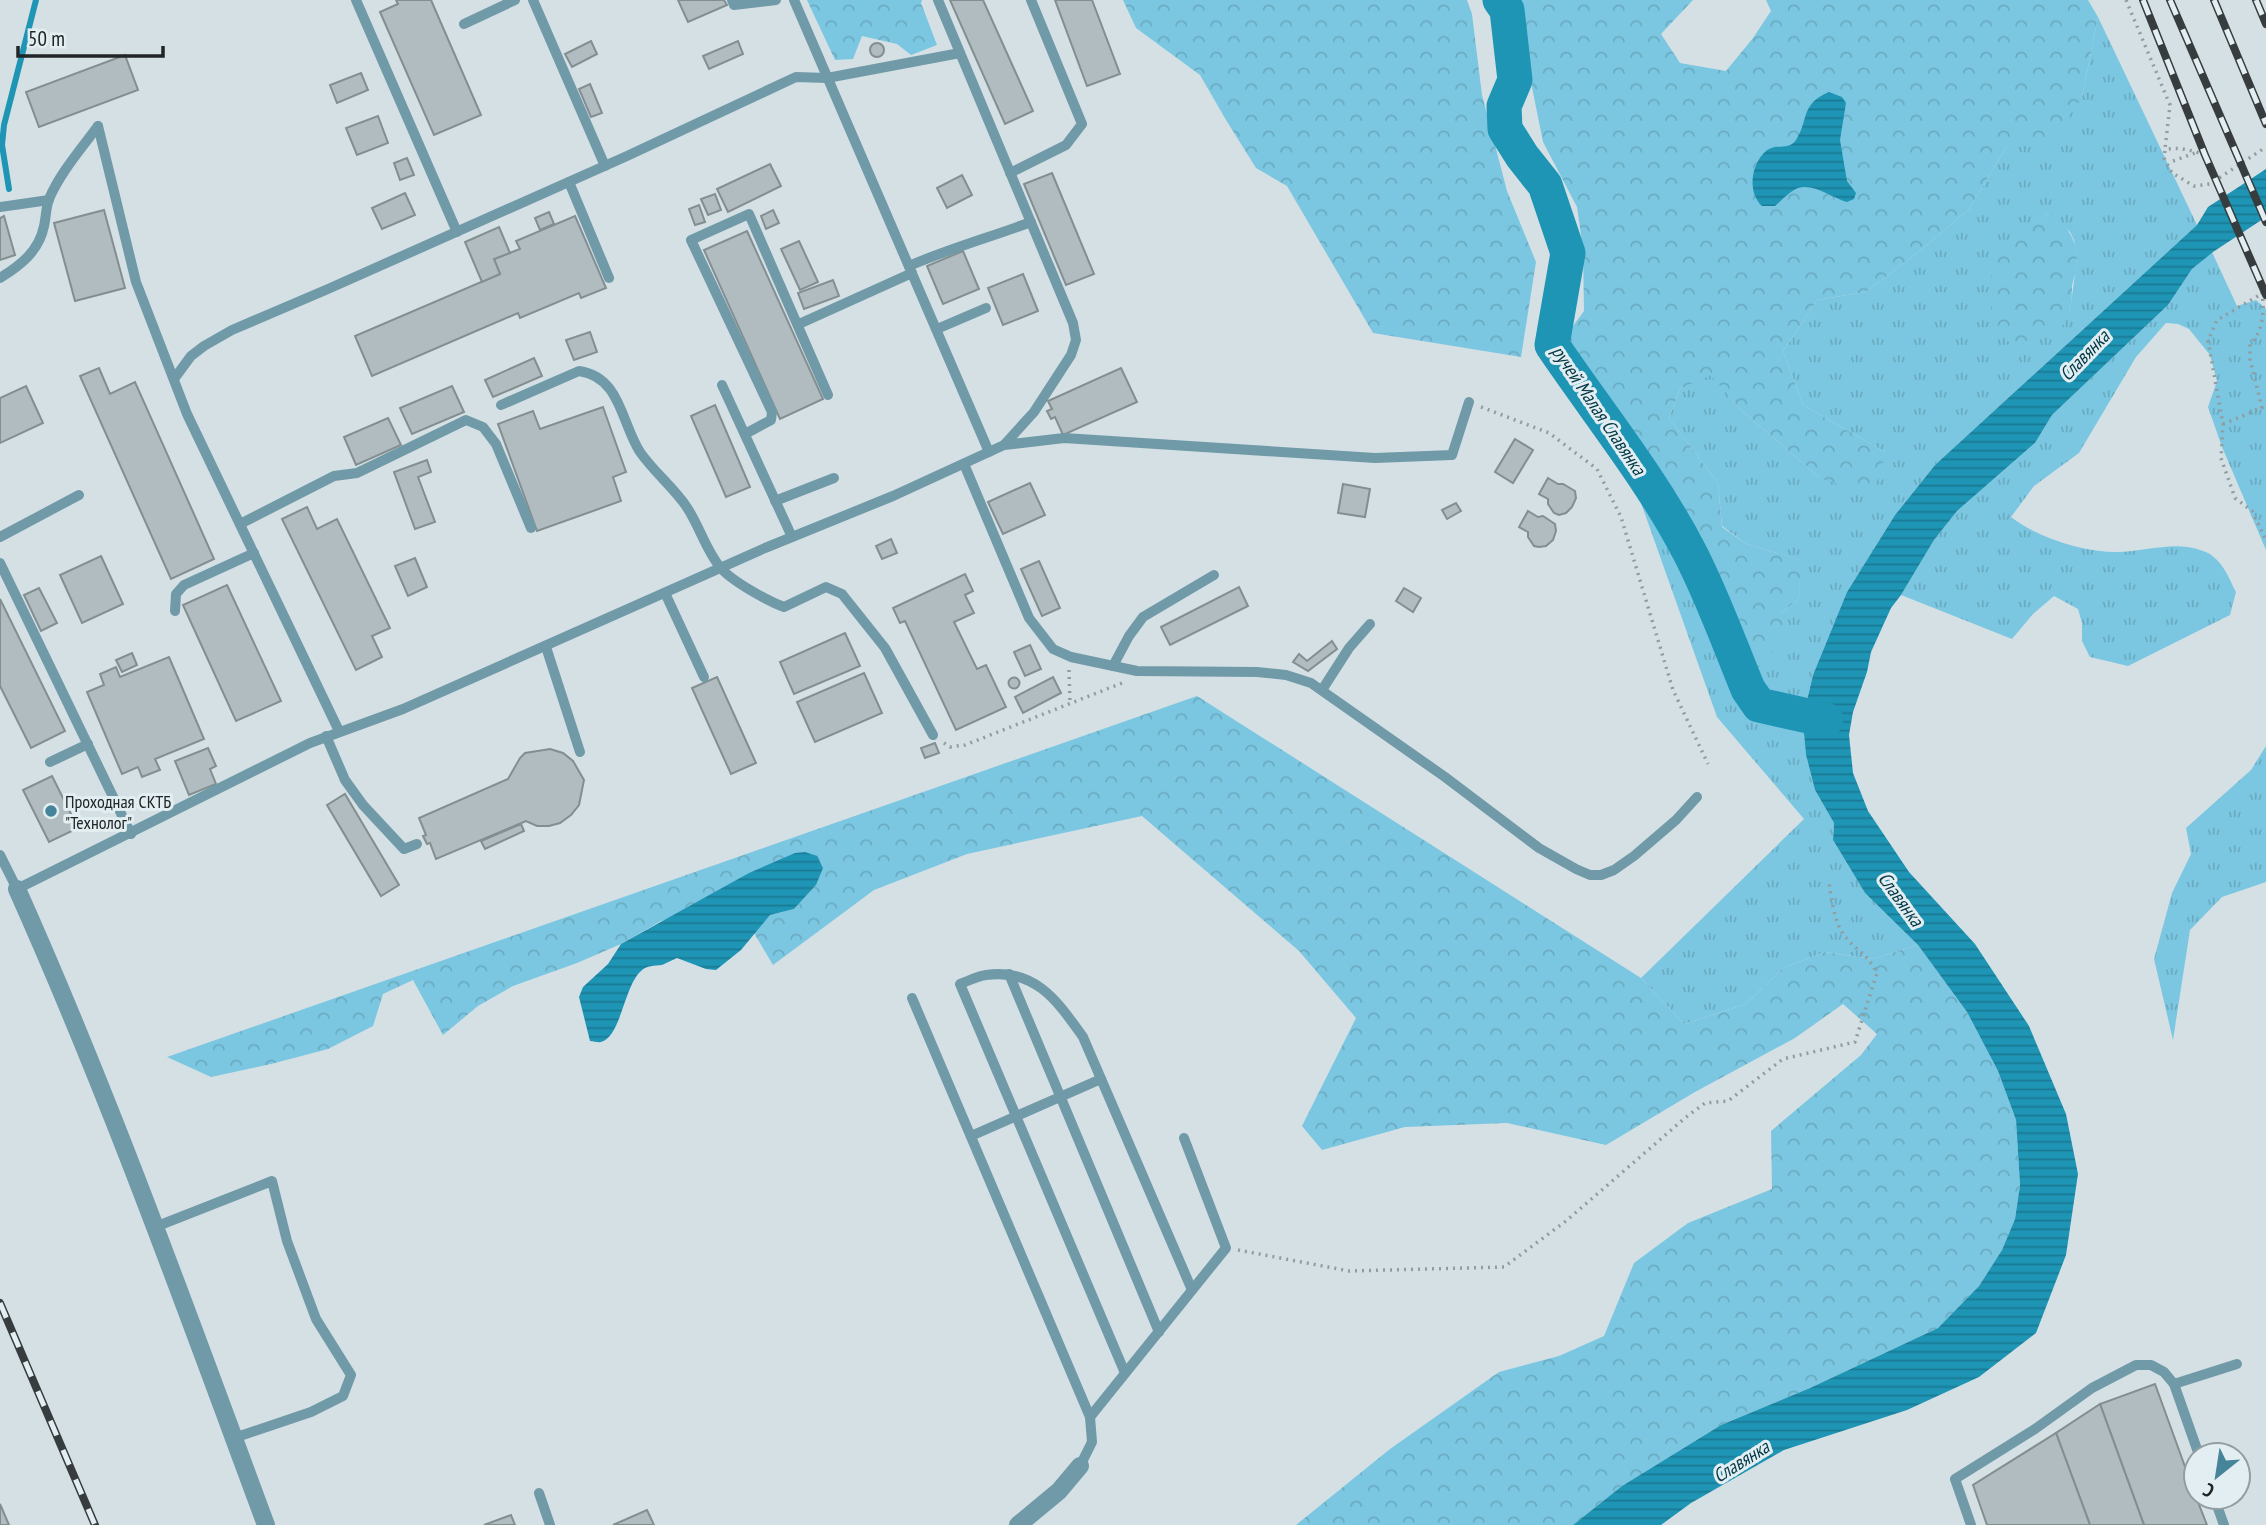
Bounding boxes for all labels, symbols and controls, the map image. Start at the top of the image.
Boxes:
scale bar [18,14,163,58]
text: 50 m [28,25,65,52]
water label: Славянка [2054,324,2115,385]
water label: ручей Малая Славянка [1547,341,1652,480]
place label: Проходная СКТБ "Технолог" [65,790,171,834]
marker: Проходная СКТБ "Технолог" [43,803,59,819]
water label: Славянка [1873,867,1930,932]
water label: Славянка [1709,1434,1775,1487]
north arrow [2182,1441,2252,1511]
text: С [2198,1478,2218,1503]

